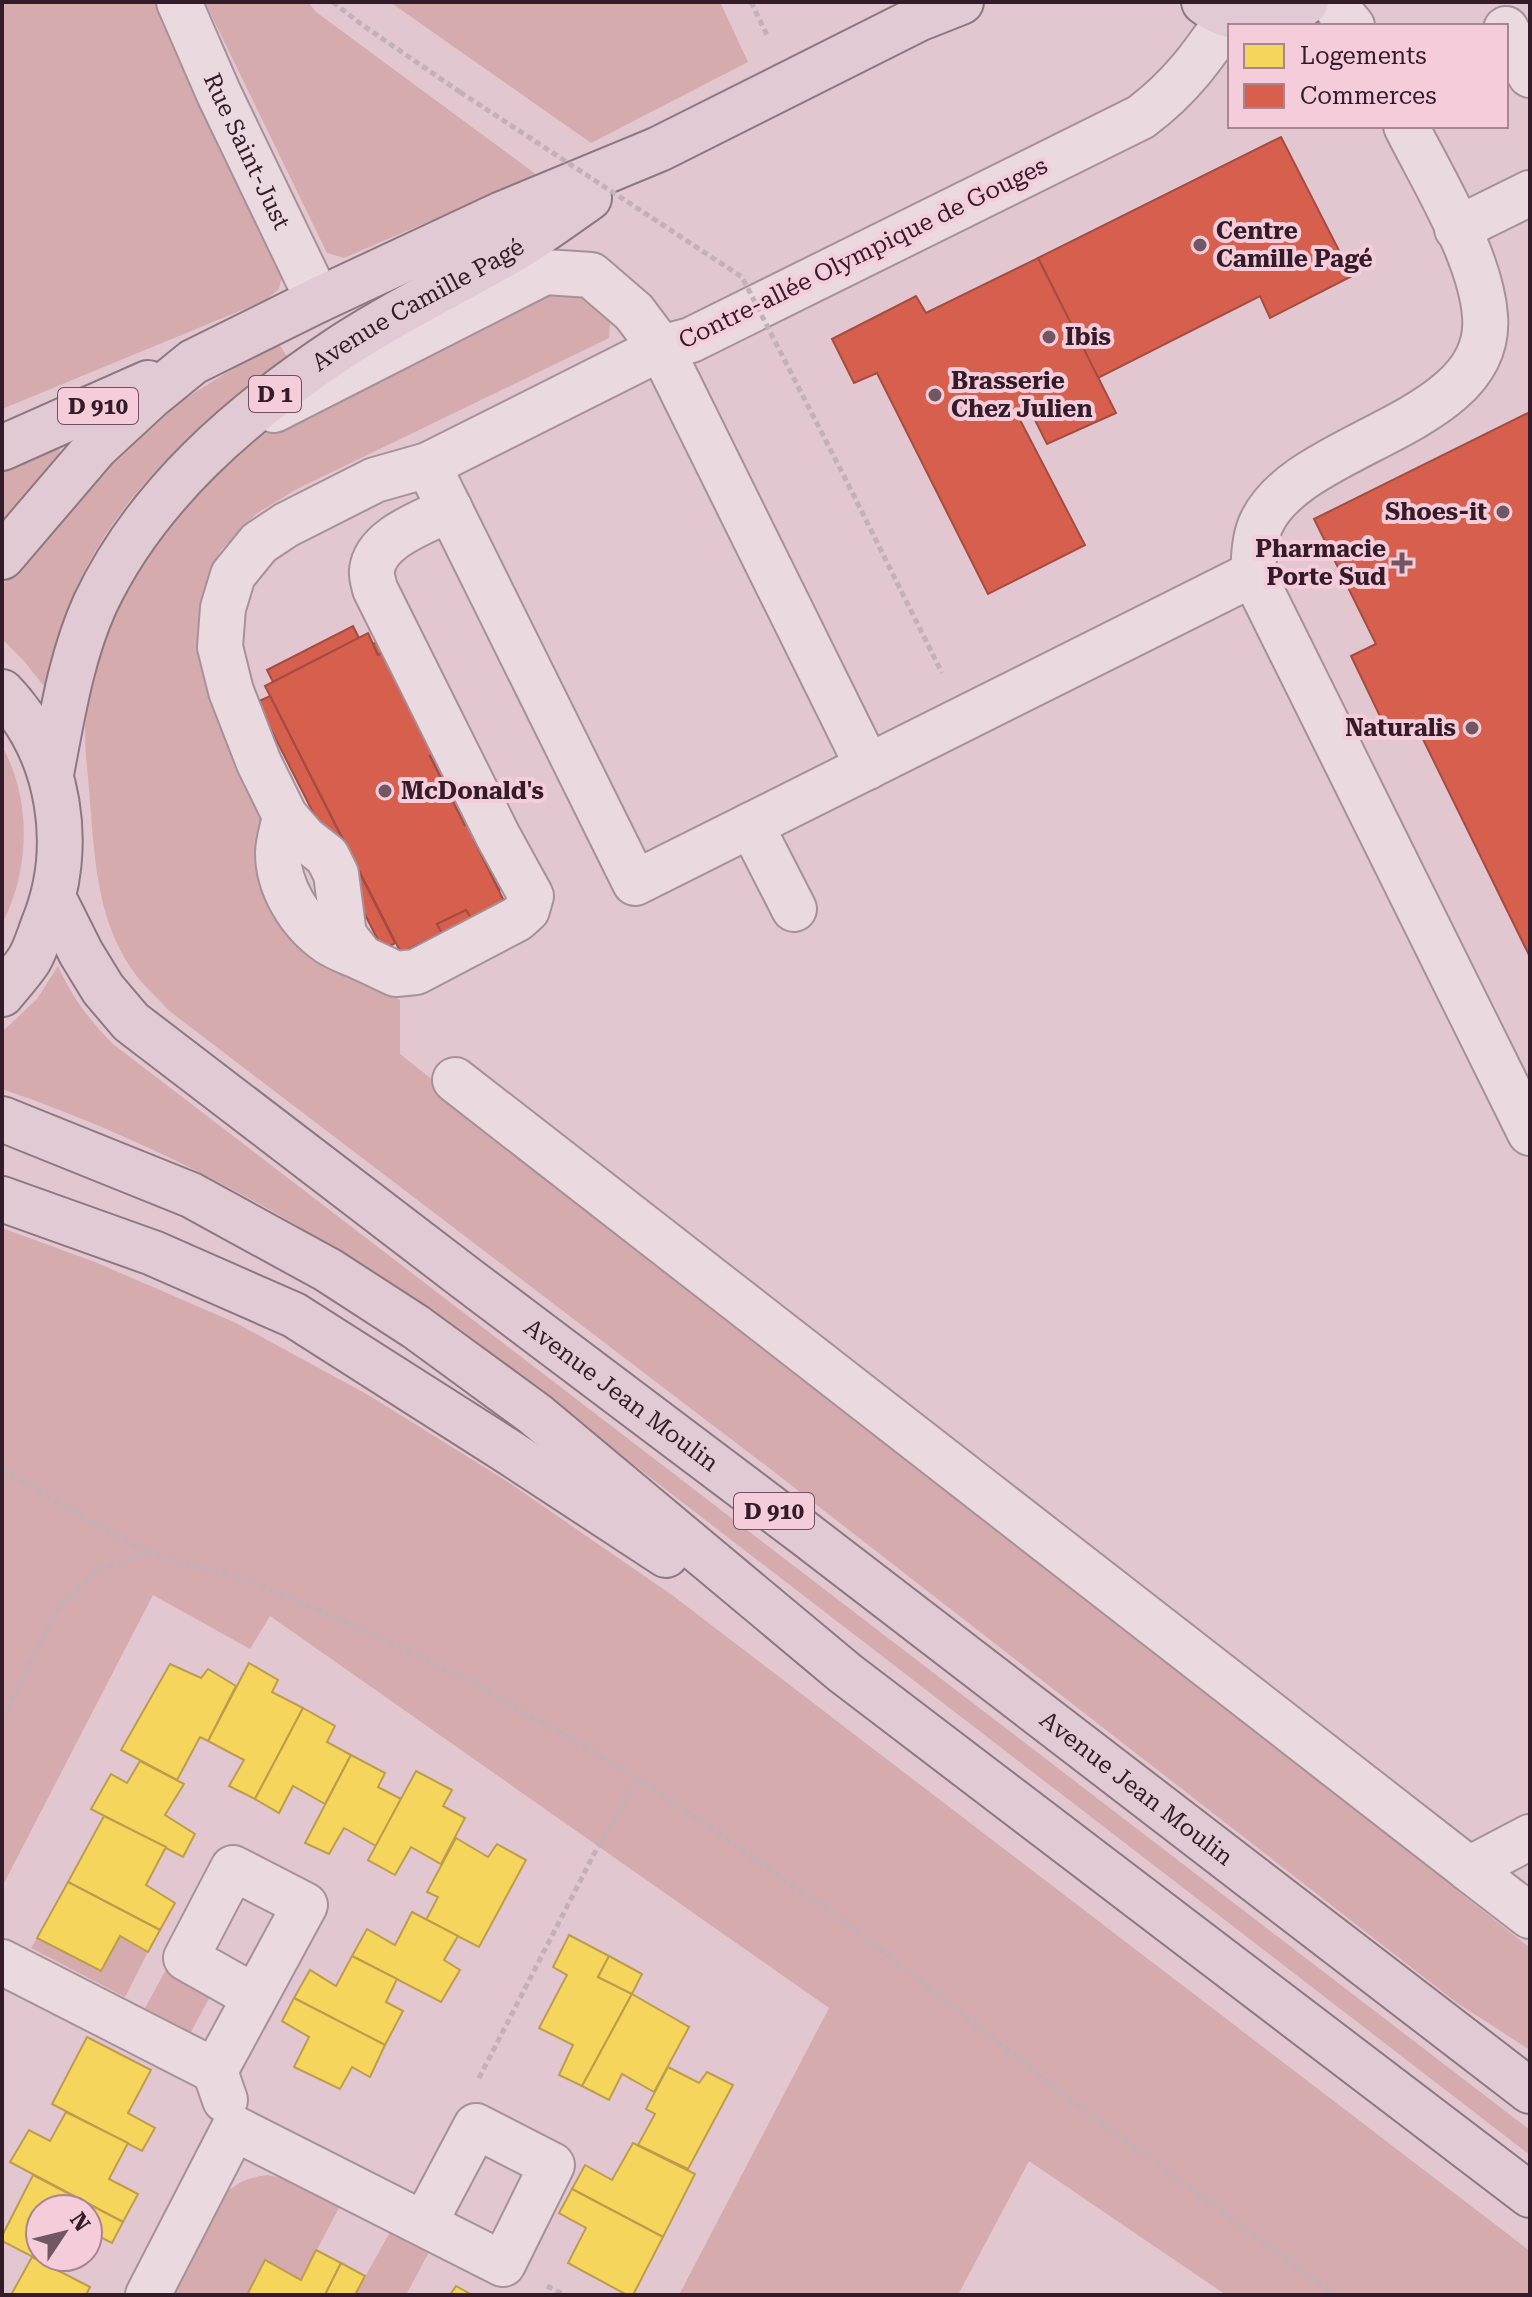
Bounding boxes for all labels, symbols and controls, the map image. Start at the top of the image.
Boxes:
legend [1228,24,1508,128]
text: Logements [1300,42,1427,70]
street label: Rue Saint-Just [198,69,296,234]
text: Commerces [1300,82,1437,110]
street label: Contre-allée Olympique de Gouges [674,151,1052,355]
place label: Centre Camille Pagé [1216,217,1373,273]
street label: Avenue Camille Pagé [307,232,529,377]
marker: Centre Camille Pagé [1191,236,1209,254]
place label: Ibis [1065,323,1111,351]
marker: Ibis [1040,328,1058,346]
place label: Brasserie Chez Julien [951,367,1093,423]
road number: D 1 [249,376,301,412]
marker: Brasserie Chez Julien [926,386,944,404]
road number: D 910 [58,388,138,424]
place label: Shoes-it [1385,498,1487,526]
marker: Shoes-it [1494,503,1512,521]
place label: Pharmacie Porte Sud [1255,535,1386,591]
marker: Pharmacie Porte Sud [1393,554,1411,572]
place label: Naturalis [1345,714,1456,742]
marker: Naturalis [1463,719,1481,737]
place label: McDonald's [401,777,544,805]
marker: McDonald's [376,782,394,800]
street label: Avenue Jean Moulin [519,1313,724,1477]
road number: D 910 [734,1493,814,1529]
street label: Avenue Jean Moulin [1034,1705,1238,1871]
north arrow [24,2193,104,2273]
text: N [65,2208,95,2236]

